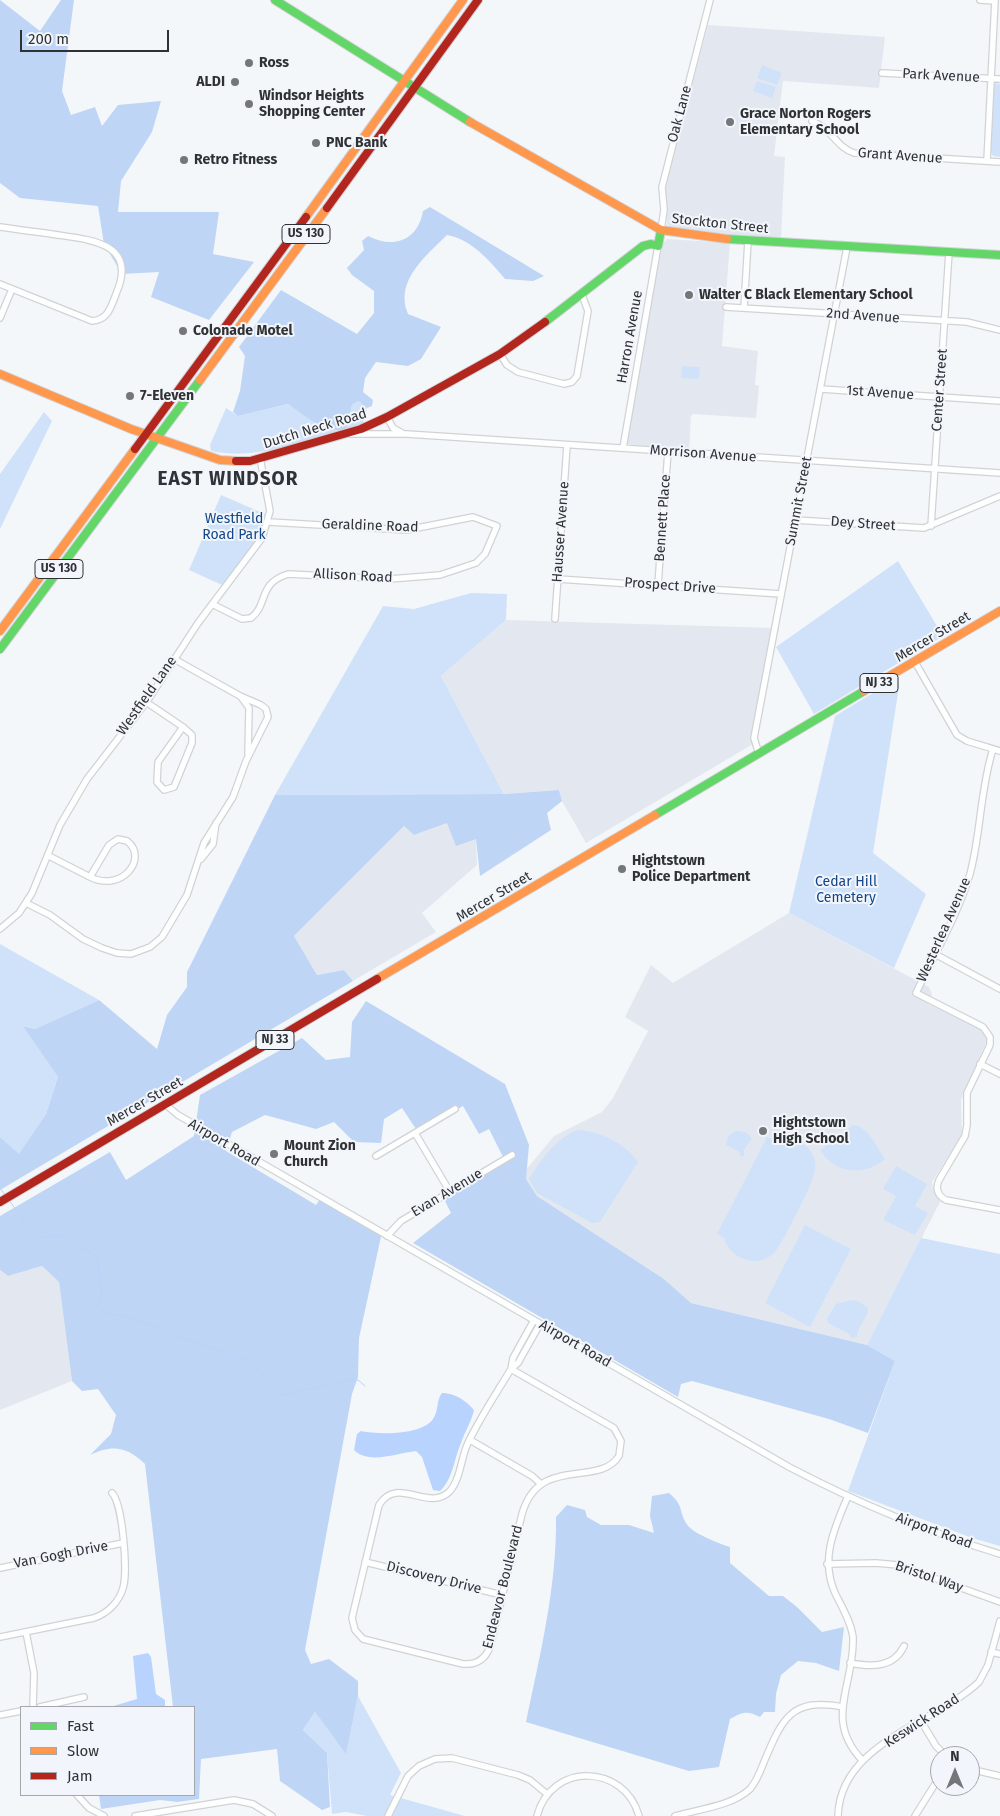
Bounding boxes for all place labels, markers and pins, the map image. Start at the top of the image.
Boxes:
place label: Ross [259,55,289,71]
marker: Ross [243,57,255,69]
place label: ALDI [196,74,225,90]
marker: ALDI [229,76,241,88]
place label: Windsor Heights Shopping Center [259,88,365,120]
marker: Windsor Heights Shopping Center [243,98,255,110]
place label: Grace Norton Rogers Elementary School [740,106,871,138]
marker: Grace Norton Rogers Elementary School [724,116,736,128]
place label: PNC Bank [326,135,387,151]
marker: PNC Bank [310,137,322,149]
place label: Retro Fitness [194,152,277,168]
marker: Retro Fitness [178,154,190,166]
place label: Walter C Black Elementary School [699,287,913,303]
marker: Walter C Black Elementary School [683,289,695,301]
place label: Colonade Motel [193,323,293,339]
marker: Colonade Motel [177,325,189,337]
place label: 7-Eleven [140,388,194,404]
marker: 7-Eleven [124,390,136,402]
place label: Hightstown Police Department [632,853,751,886]
marker: Hightstown Police Department [616,863,628,875]
place label: Hightstown High School [773,1115,849,1148]
marker: Hightstown High School [757,1125,769,1137]
place label: Mount Zion Church [284,1138,356,1170]
marker: Mount Zion Church [268,1148,280,1160]

